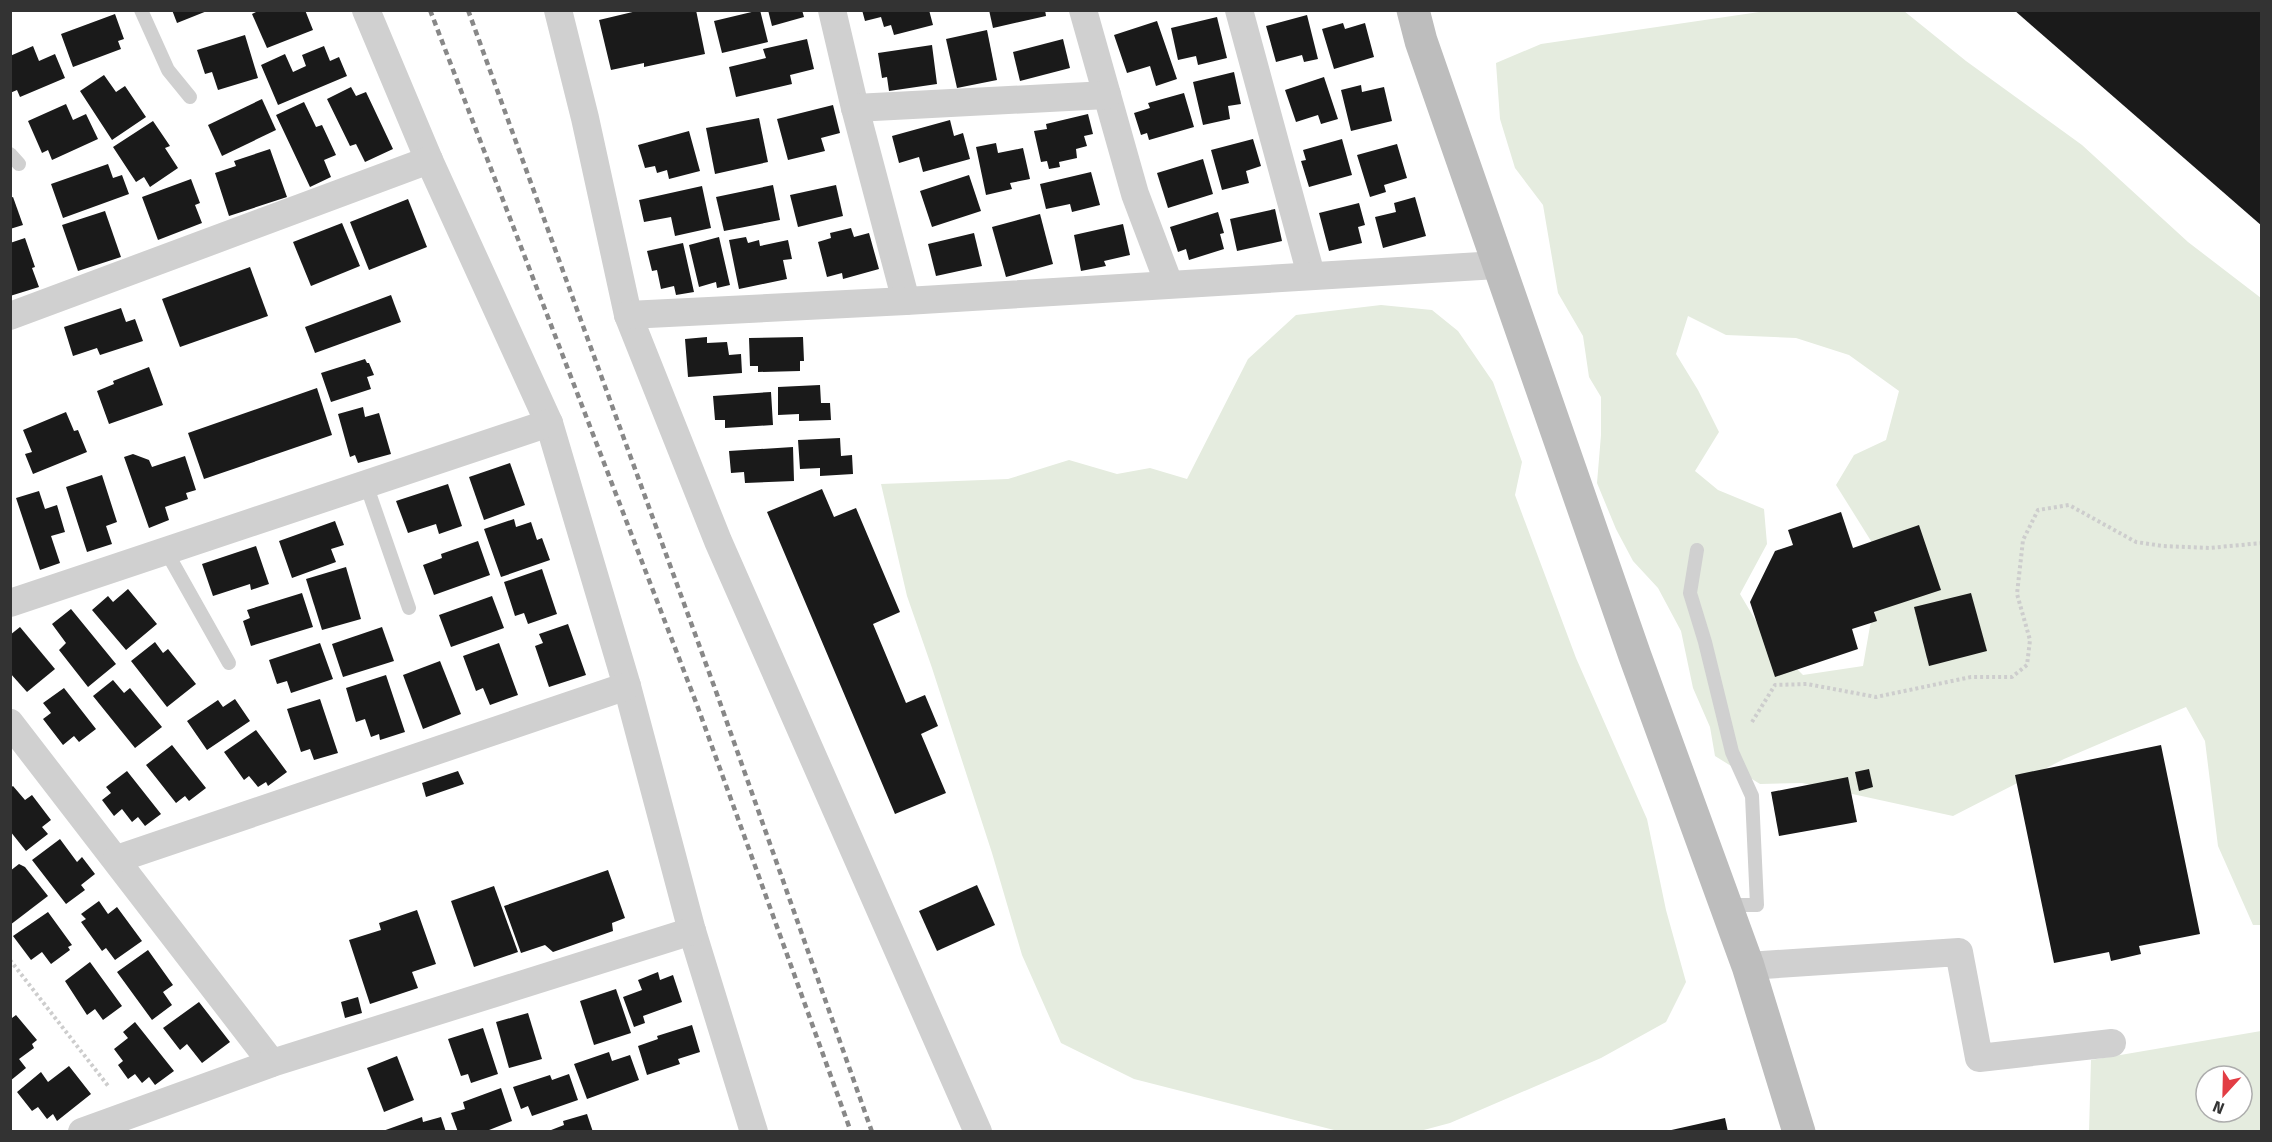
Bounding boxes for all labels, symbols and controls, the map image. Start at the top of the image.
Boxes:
north arrow [2194,1064,2254,1124]
text: N [2210,1097,2227,1118]

